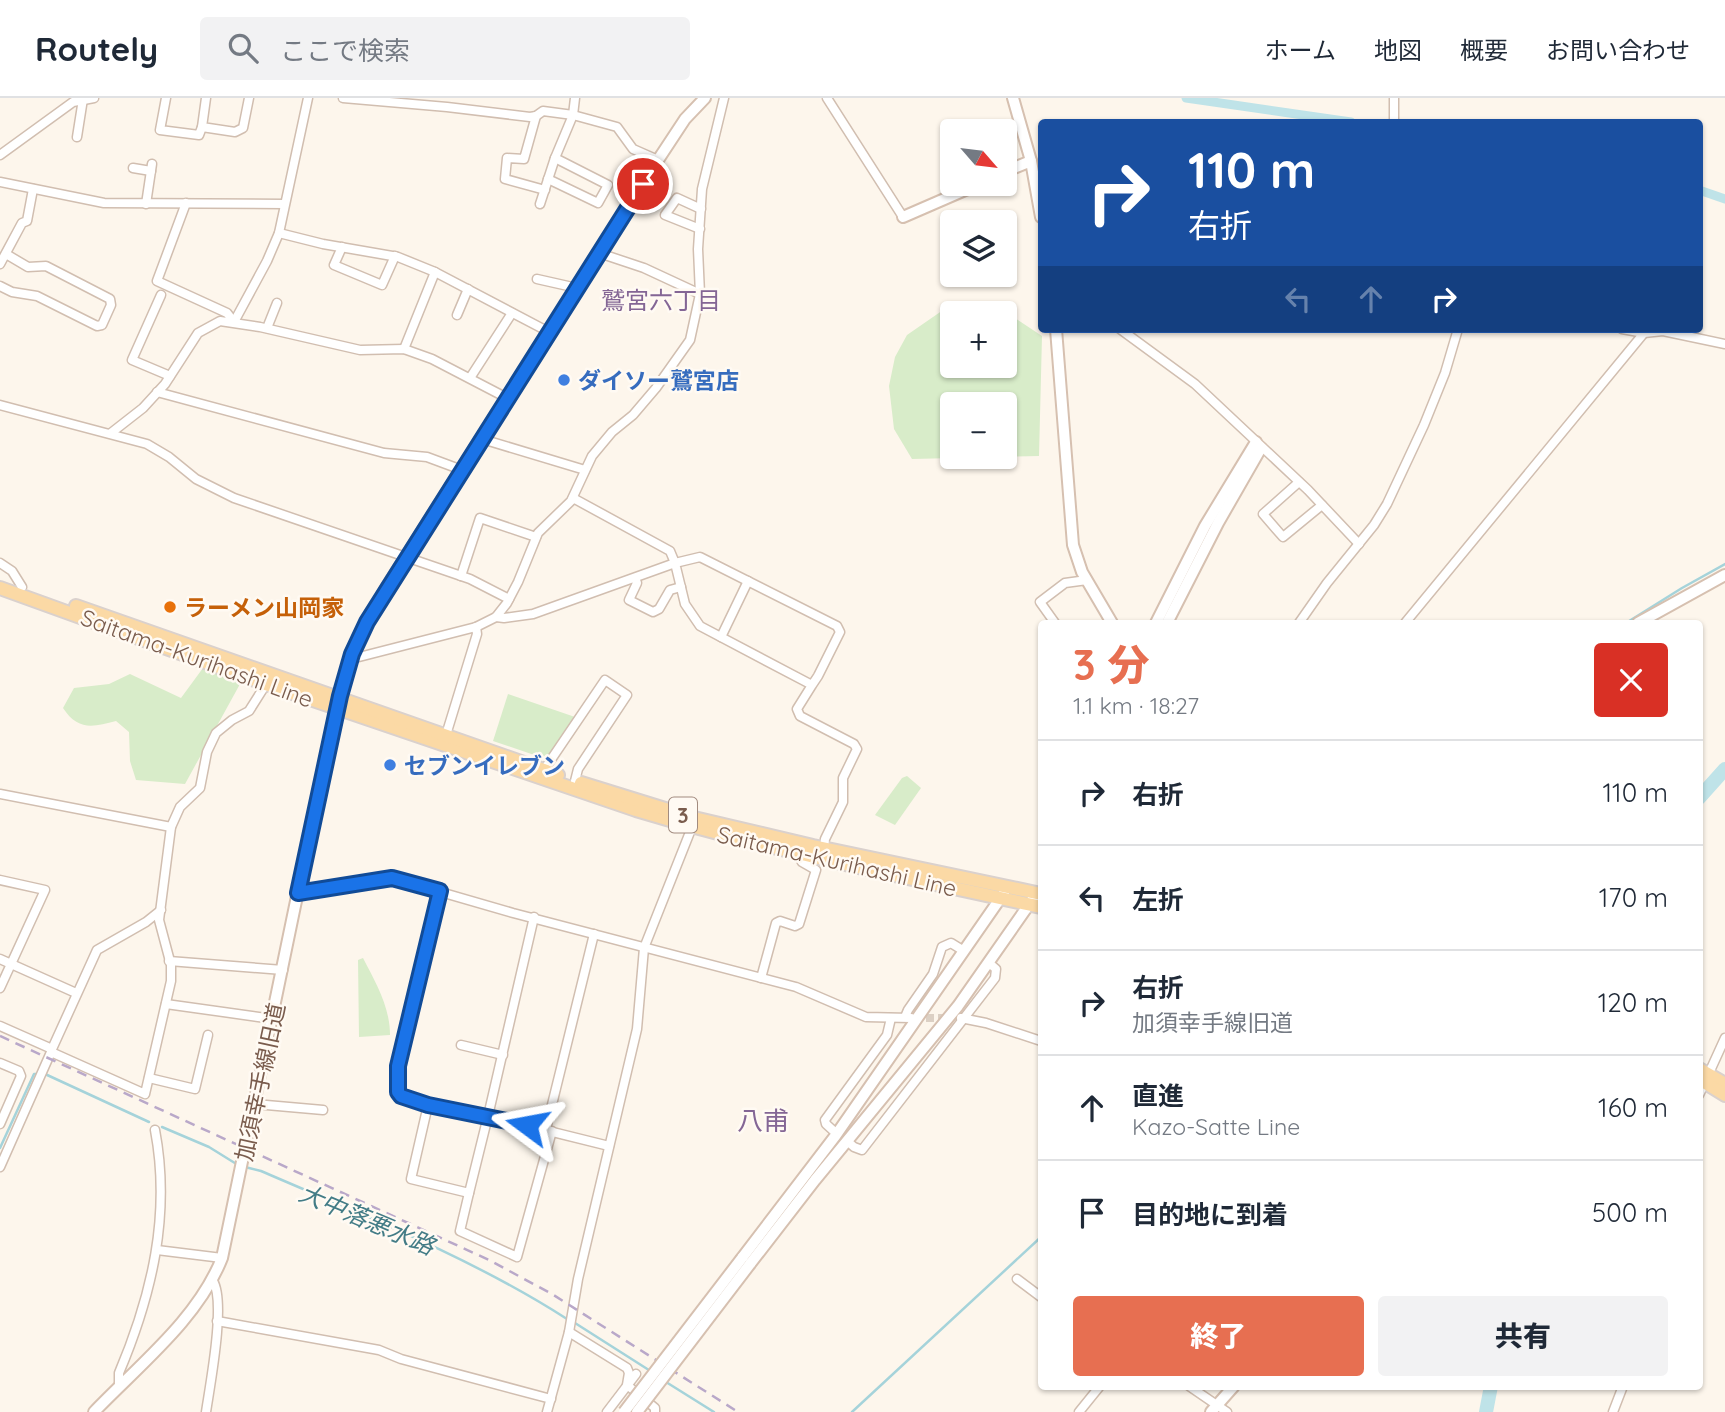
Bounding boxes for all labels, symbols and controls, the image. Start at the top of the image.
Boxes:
search box [200,17,690,80]
text: Routely [35,28,158,69]
icon: search [224,29,262,67]
text: ここで検索 [280,34,410,67]
text: ホーム [1265,35,1336,65]
text: 地図 [1374,35,1422,65]
text: 概要 [1460,35,1508,65]
text: お問い合わせ [1546,35,1690,65]
north arrow [940,119,1017,196]
map controls [940,119,1017,469]
text: 110 m [1188,139,1315,200]
icon: right [1073,147,1164,238]
pin [613,154,673,214]
icon: arrive [624,165,662,203]
text: 右折 [1188,205,1252,245]
button: layers [940,210,1017,287]
icon: left [1279,280,1317,318]
icon: ahead [1352,280,1390,318]
icon: right [1425,280,1463,318]
district label: 鷲宮六丁目 [601,285,721,315]
button: + [940,301,1017,378]
place label: ダイソー鷲宮店 [578,366,739,395]
marker: ダイソー鷲宮店 [556,372,572,388]
button: − [940,392,1017,469]
place label: ラーメン山岡家 [184,593,344,622]
marker: ラーメン山岡家 [162,599,178,615]
street label: Saitama-Kurihashi Line [77,602,317,714]
text: 3 分 [1073,638,1149,691]
button: close [1594,643,1668,717]
text: 1.1 km · 18:27 [1073,691,1199,720]
place label: セブンイレブン [404,751,565,780]
marker: セブンイレブン [382,757,398,773]
icon: right [1073,774,1111,812]
text: 110 m [1602,776,1668,809]
text: 右折 [1132,778,1184,811]
road number: 3 [669,798,697,832]
street label: Saitama-Kurihashi Line [714,819,960,903]
icon: left [1073,879,1111,917]
text: 170 m [1599,881,1668,914]
text: 左折 [1132,883,1184,916]
text: 右折 [1132,971,1184,1004]
icon: right [1073,984,1111,1022]
text: 120 m [1598,986,1668,1019]
street label: 加須幸手線旧道 [229,1000,291,1164]
text: 加須幸手線旧道 [1132,1008,1293,1037]
text: 直進 [1132,1079,1184,1112]
position arrow [490,1088,564,1162]
icon: ahead [1073,1089,1111,1127]
text: 160 m [1598,1091,1668,1124]
district label: 八甫 [737,1104,789,1137]
text: Kazo-Satte Line [1132,1112,1300,1141]
water label: 大中落悪水路 [295,1177,441,1262]
icon: arrive [1073,1194,1111,1232]
text: 500 m [1592,1196,1668,1229]
text: 目的地に到着 [1132,1198,1288,1231]
button: 終了 [1073,1296,1364,1376]
button: 共有 [1378,1296,1668,1376]

